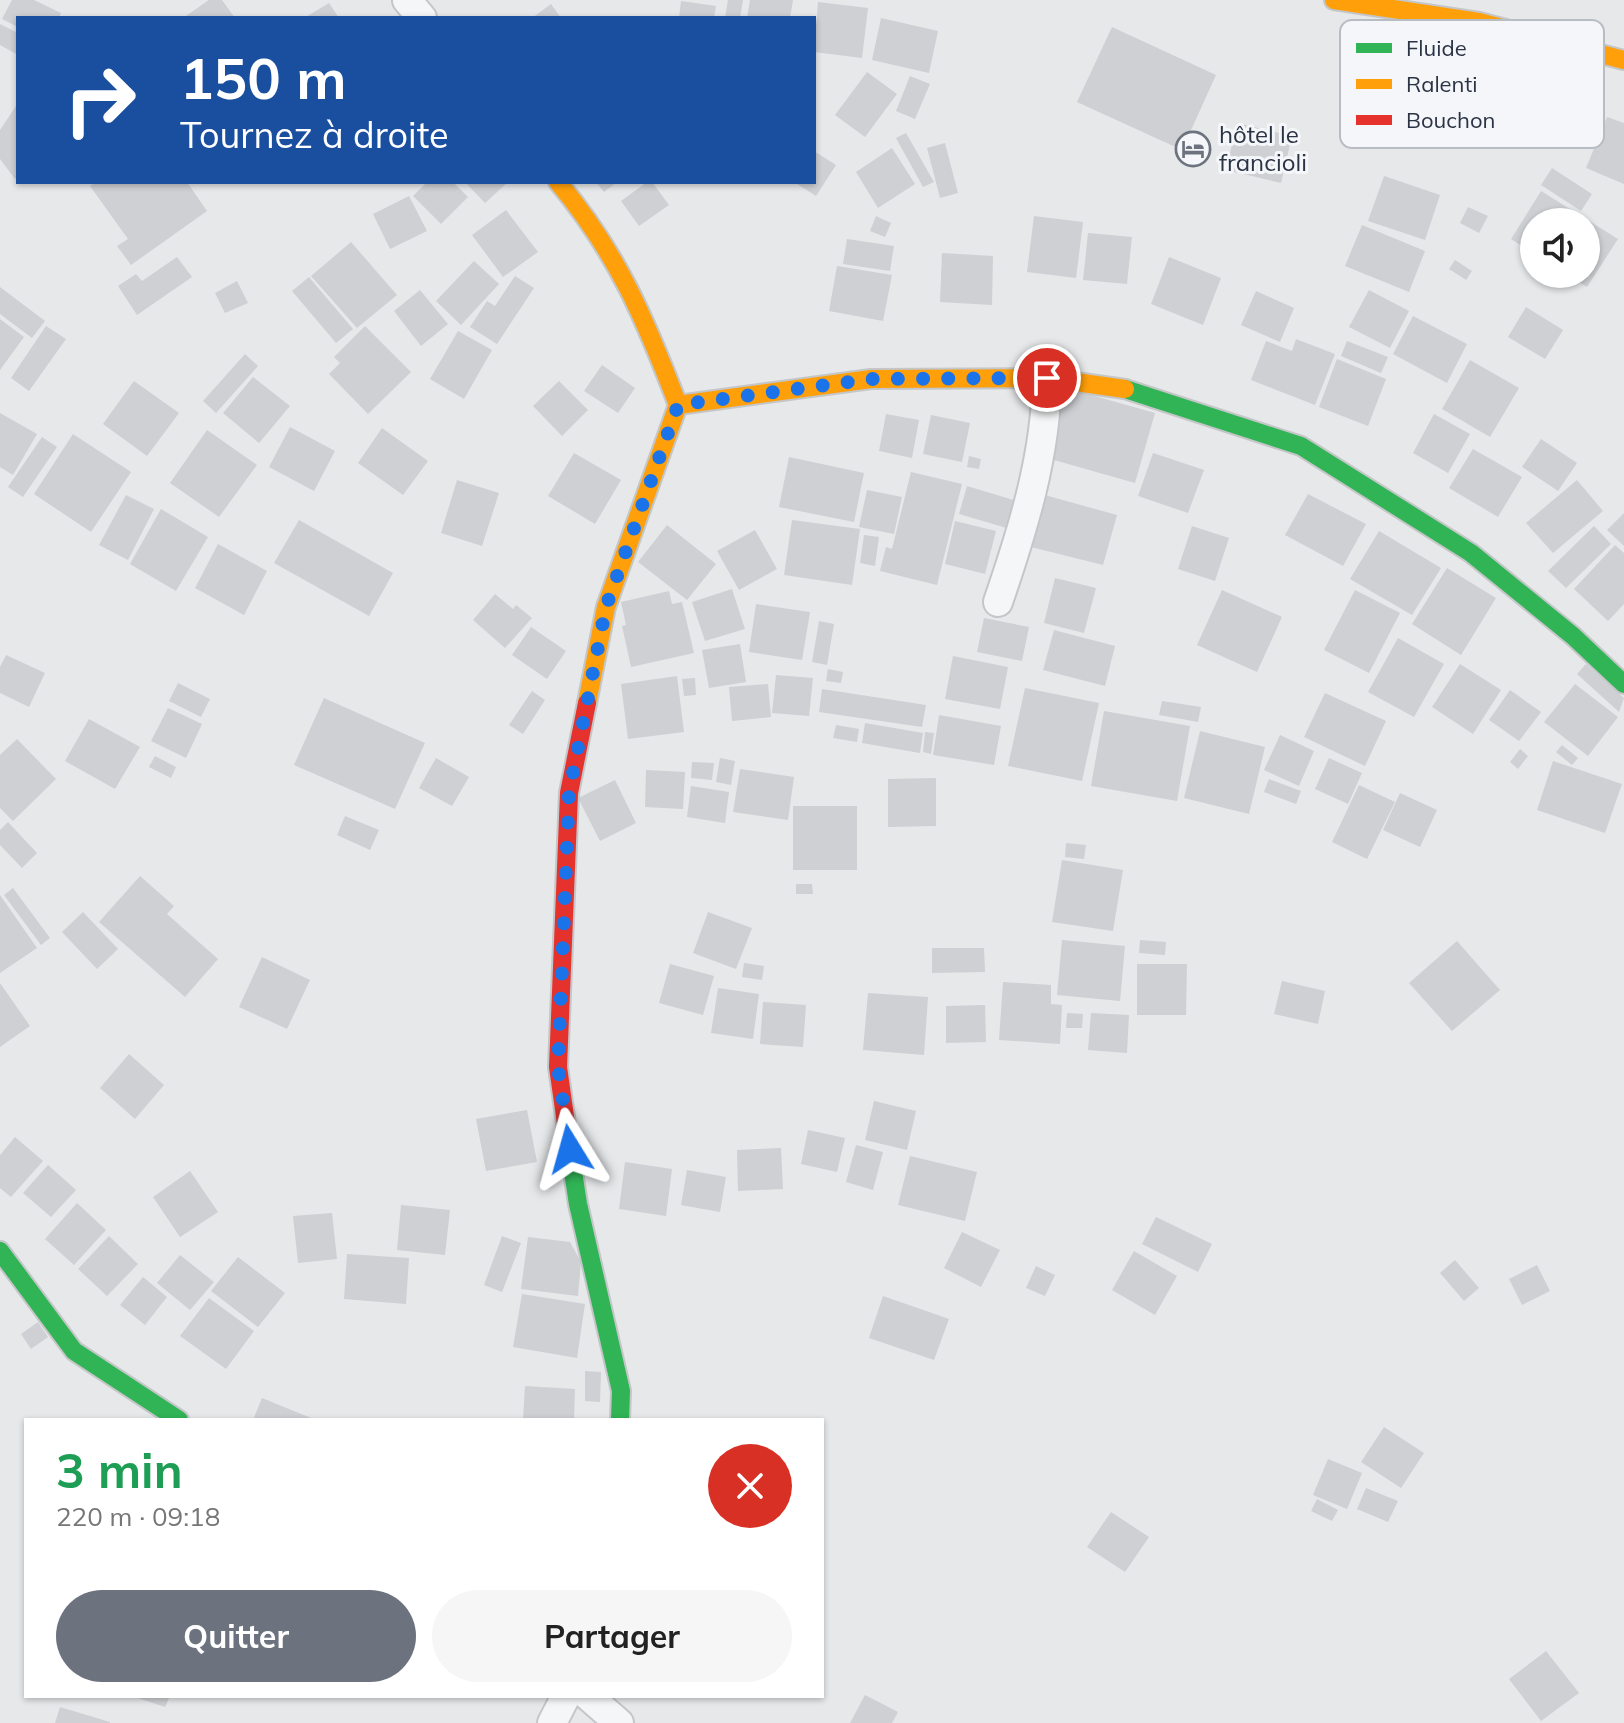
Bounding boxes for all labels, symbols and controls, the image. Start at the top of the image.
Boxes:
legend [1340,20,1604,148]
text: Fluide [1406,34,1467,62]
text: 150 m [180,43,347,113]
icon: right [48,48,152,152]
text: Ralenti [1406,70,1477,98]
text: Bouchon [1406,106,1495,134]
text: Tournez à droite [180,112,449,157]
place label: hôtel le francioli [1219,119,1307,177]
hotel icon: hôtel le francioli [1174,130,1212,168]
map controls [1520,208,1600,288]
button: sound [1520,208,1600,288]
pin [1013,344,1081,412]
icon: arrive [1025,356,1069,400]
position arrow [528,1107,612,1191]
text: 3 min [56,1440,183,1500]
button: close [708,1444,792,1528]
text: 220 m · 09:18 [56,1500,220,1533]
button: Quitter [56,1590,416,1682]
button: Partager [432,1590,792,1682]

